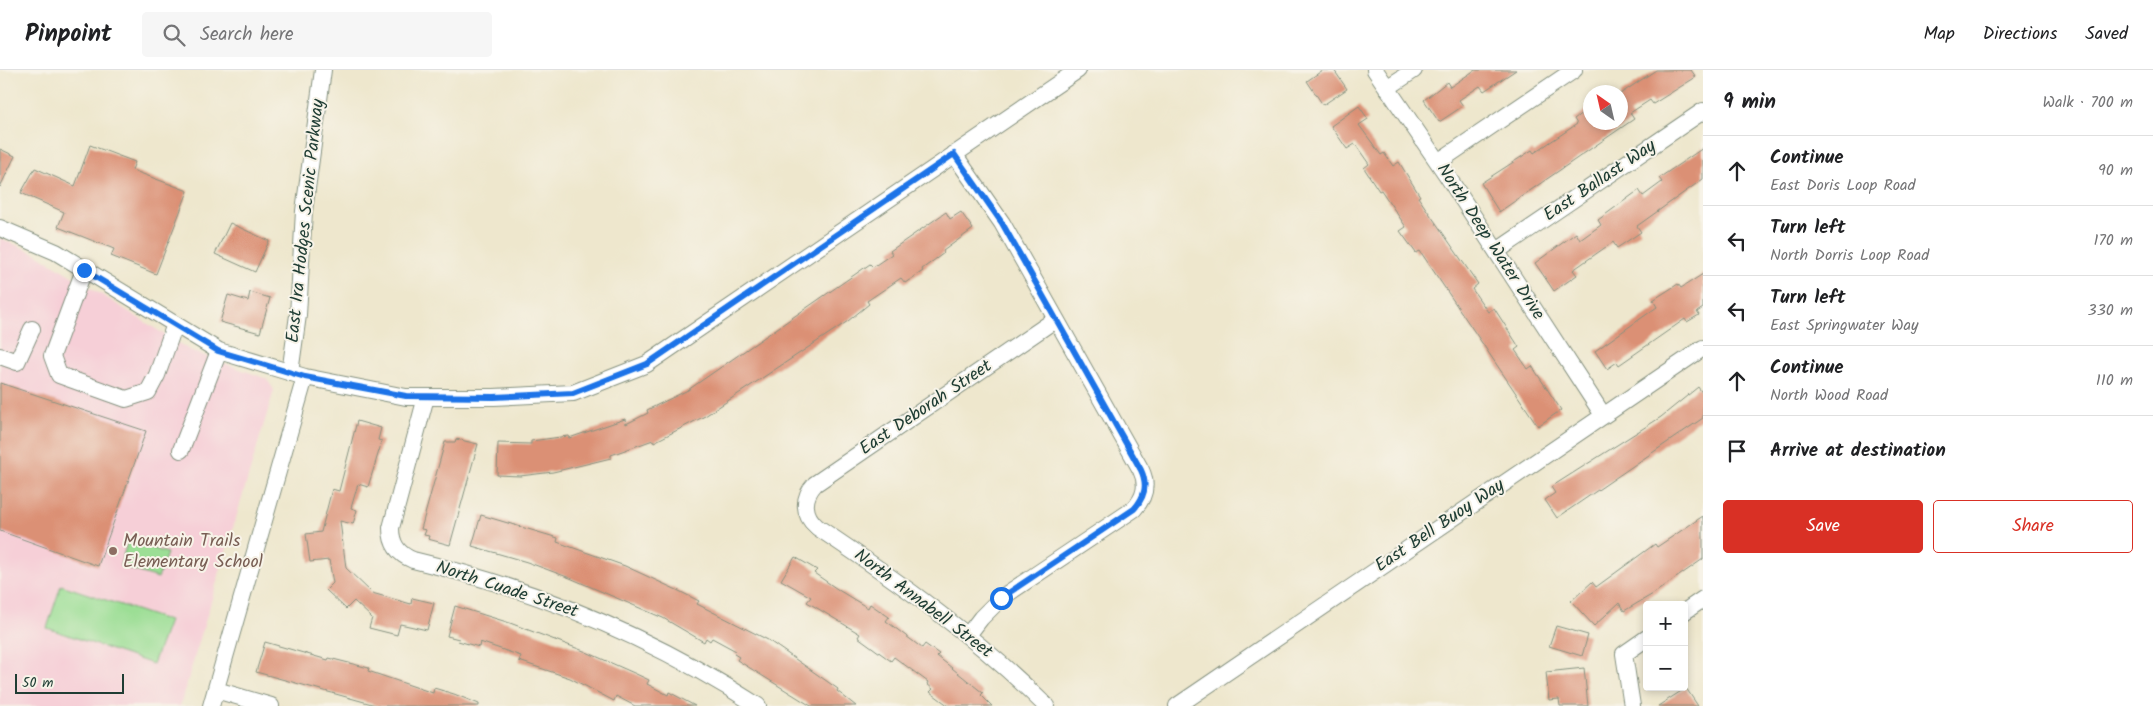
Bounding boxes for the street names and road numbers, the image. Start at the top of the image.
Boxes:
street label: East Ira Hodges Scenic Parkway [279,97,333,344]
street label: East Ballast Way [1538,132,1663,230]
street label: North Deep Water Drive [1428,158,1552,326]
street label: East Deborah Street [854,352,999,463]
street label: East Bell Buoy Way [1369,471,1511,580]
street label: North Annabell Street [847,542,1000,667]
street label: North Cuade Street [432,553,583,627]

